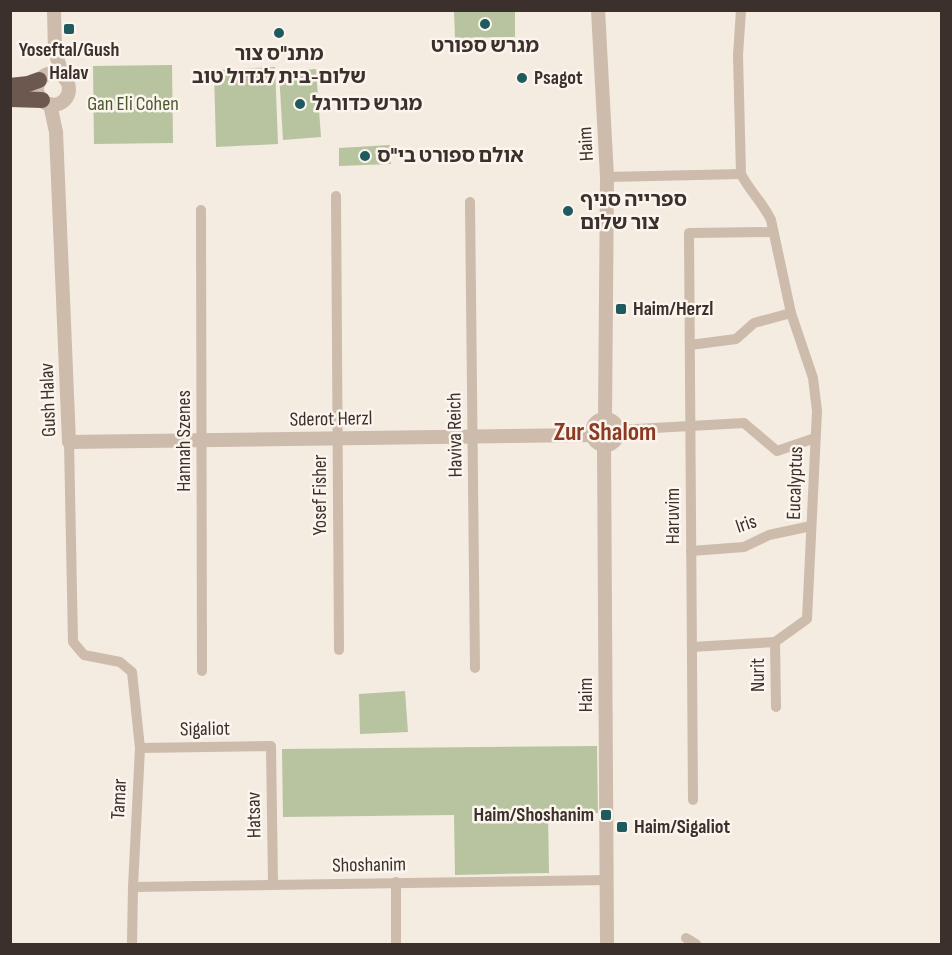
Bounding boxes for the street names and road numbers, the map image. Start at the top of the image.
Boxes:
street label: Haim [573,126,599,162]
street label: Gush Halav [35,362,61,437]
street label: Hannah Szenes [172,390,196,492]
street label: Haviva Reich [442,392,468,478]
street label: Sderot Herzl [289,406,373,432]
street label: Eucalyptus [782,446,808,520]
street label: Yosef Fisher [308,454,332,535]
street label: Haruvim [661,488,685,544]
street label: Iris [732,509,760,539]
street label: Nurit [746,658,770,692]
street label: Haim [574,678,598,712]
street label: Sigaliot [180,717,230,741]
street label: Tamar [106,778,132,820]
street label: Hatsav [242,791,266,838]
street label: Shoshanim [332,852,406,878]

